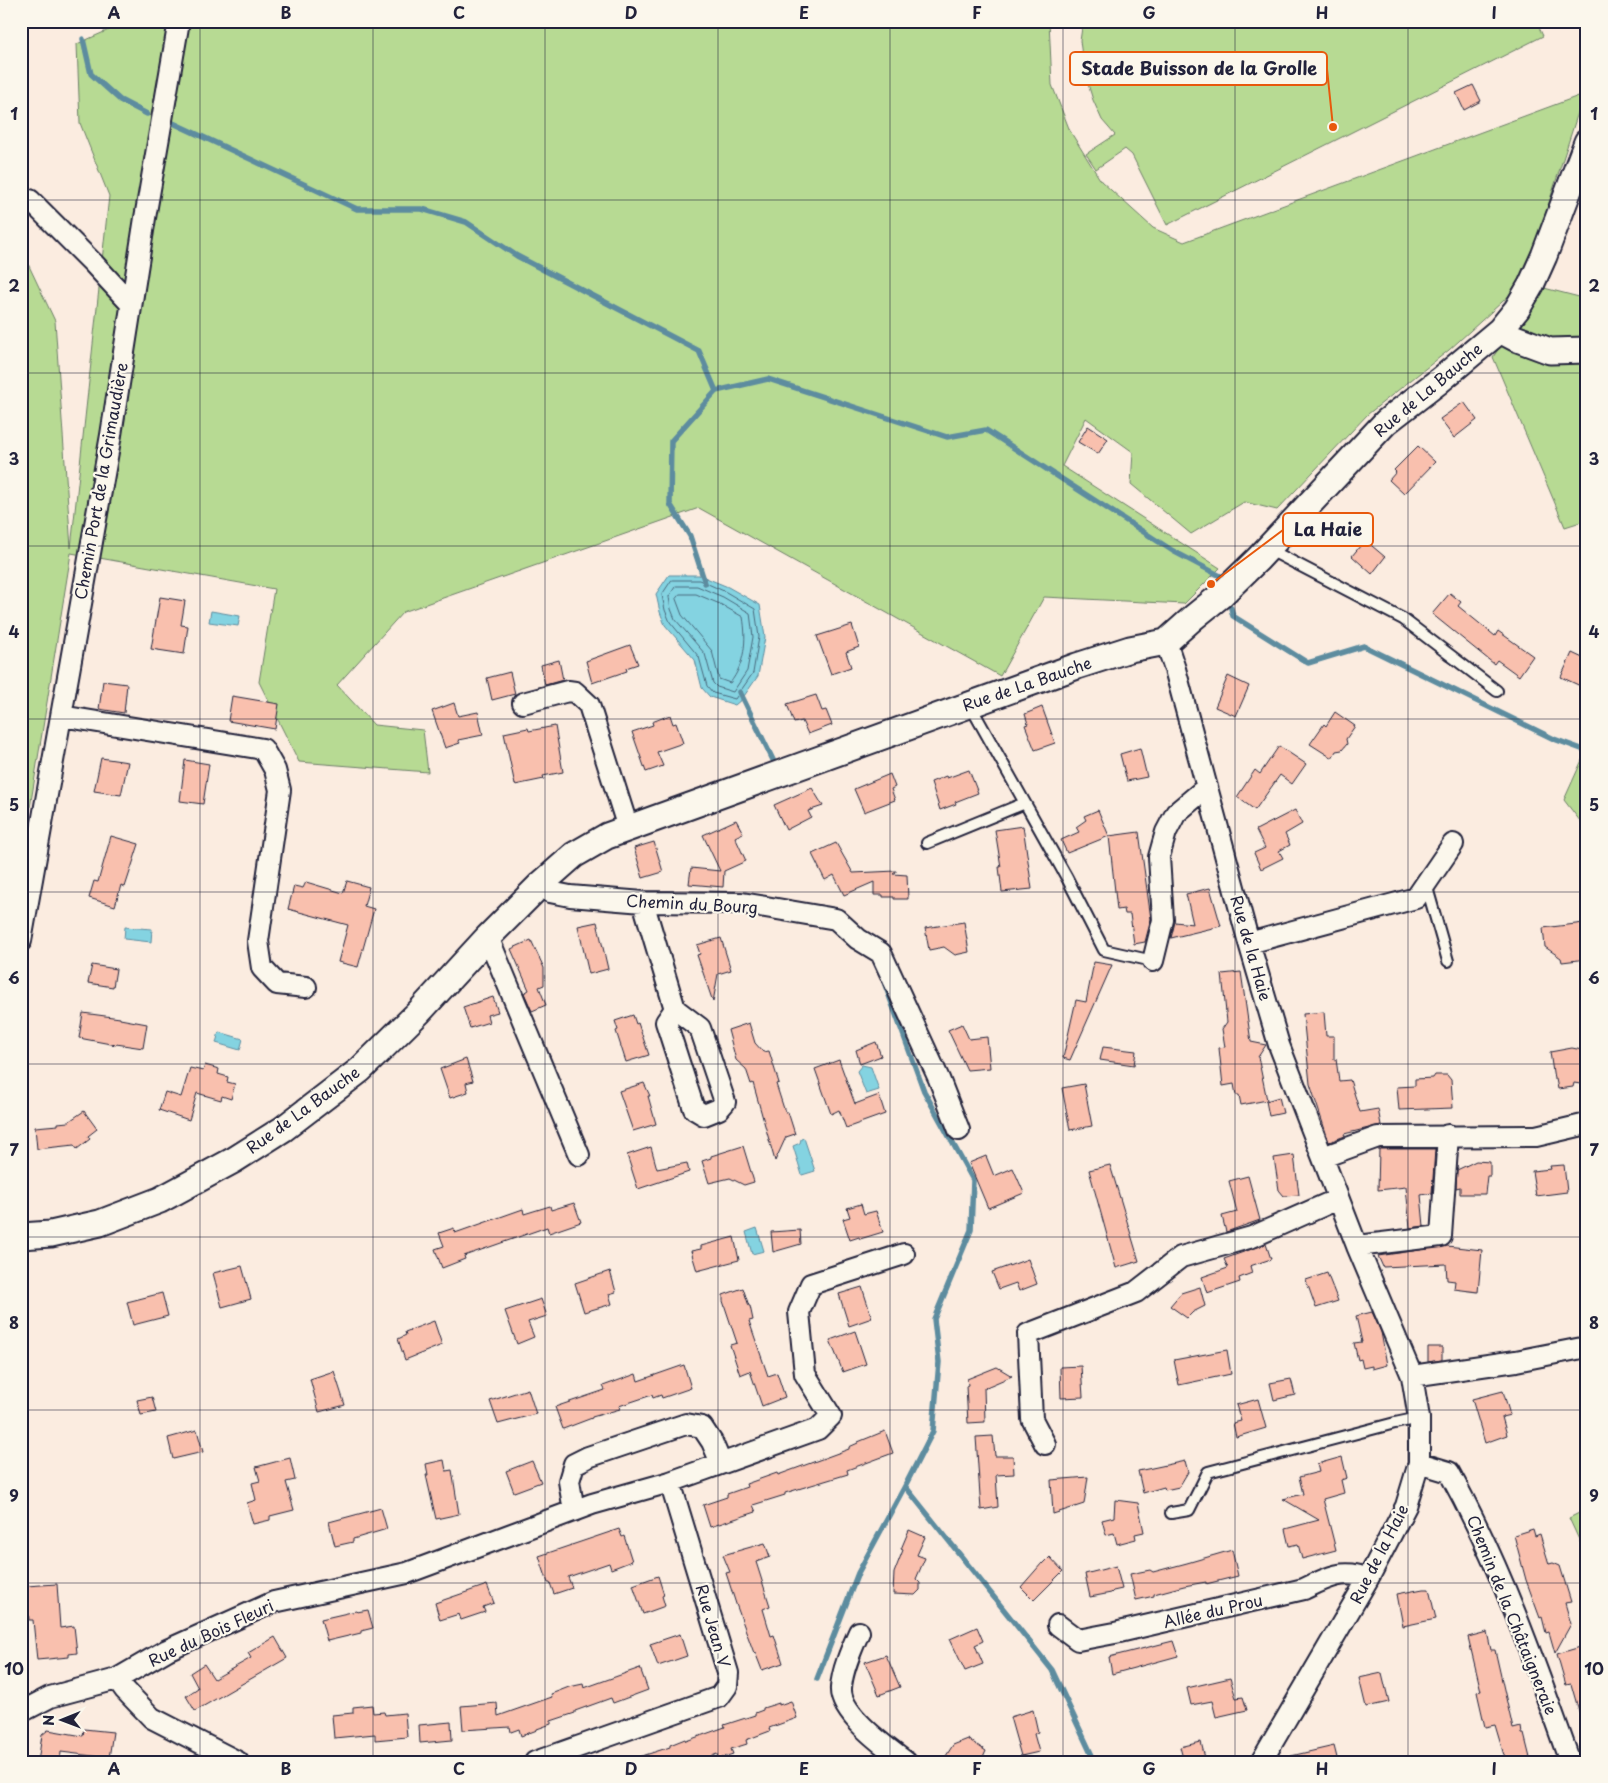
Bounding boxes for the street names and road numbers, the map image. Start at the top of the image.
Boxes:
street label: Rue de La Bauche [1368,337,1487,442]
street label: Chemin Port de la Grimaudière [67,360,133,601]
street label: Rue de La Bauche [959,650,1095,716]
street label: Chemin du Bourg [626,888,759,918]
street label: Rue de la Haie [1225,892,1278,1003]
street label: Rue de La Bauche [241,1060,364,1159]
street label: Rue de la Haie [1343,1500,1413,1607]
street label: Chemin de la Châtaigneraie [1462,1511,1564,1718]
street label: Rue Jean V [691,1581,737,1670]
street label: Allée du Prou [1161,1587,1265,1633]
street label: Rue du Bois Fleuri [144,1592,277,1672]

